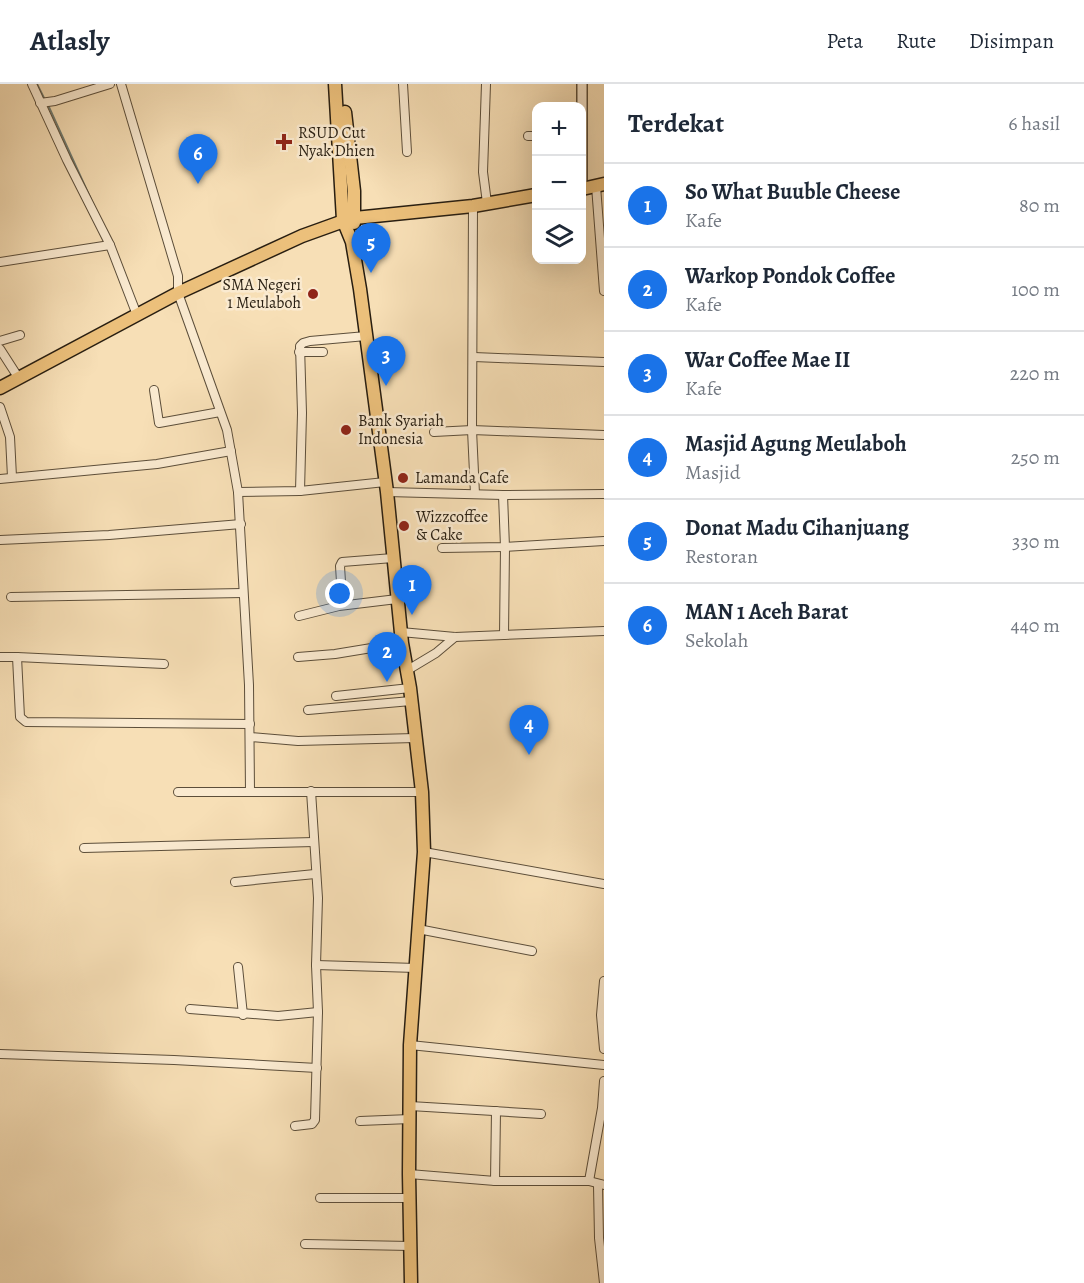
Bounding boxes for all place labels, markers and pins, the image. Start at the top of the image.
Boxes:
place label: RSUD Cut Nyak Dhien [298,122,375,162]
marker: RSUD Cut Nyak Dhien [275,133,293,151]
pin: 6 [178,135,218,184]
pin: 5 [352,224,391,273]
place label: SMA Negeri 1 Meulaboh [222,274,301,314]
marker: SMA Negeri 1 Meulaboh [306,287,320,301]
pin: 3 [366,336,406,386]
place label: Bank Syariah Indonesia [358,410,444,450]
marker: Bank Syariah Indonesia [339,423,353,437]
place label: Lamanda Cafe [415,467,509,489]
marker: Lamanda Cafe [396,471,410,485]
place label: Wizzcoffee & Cake [415,506,488,546]
marker: Wizzcoffee & Cake [397,519,411,533]
pin: 1 [392,566,432,615]
pin: 2 [368,632,406,682]
pin: 4 [510,706,548,755]

